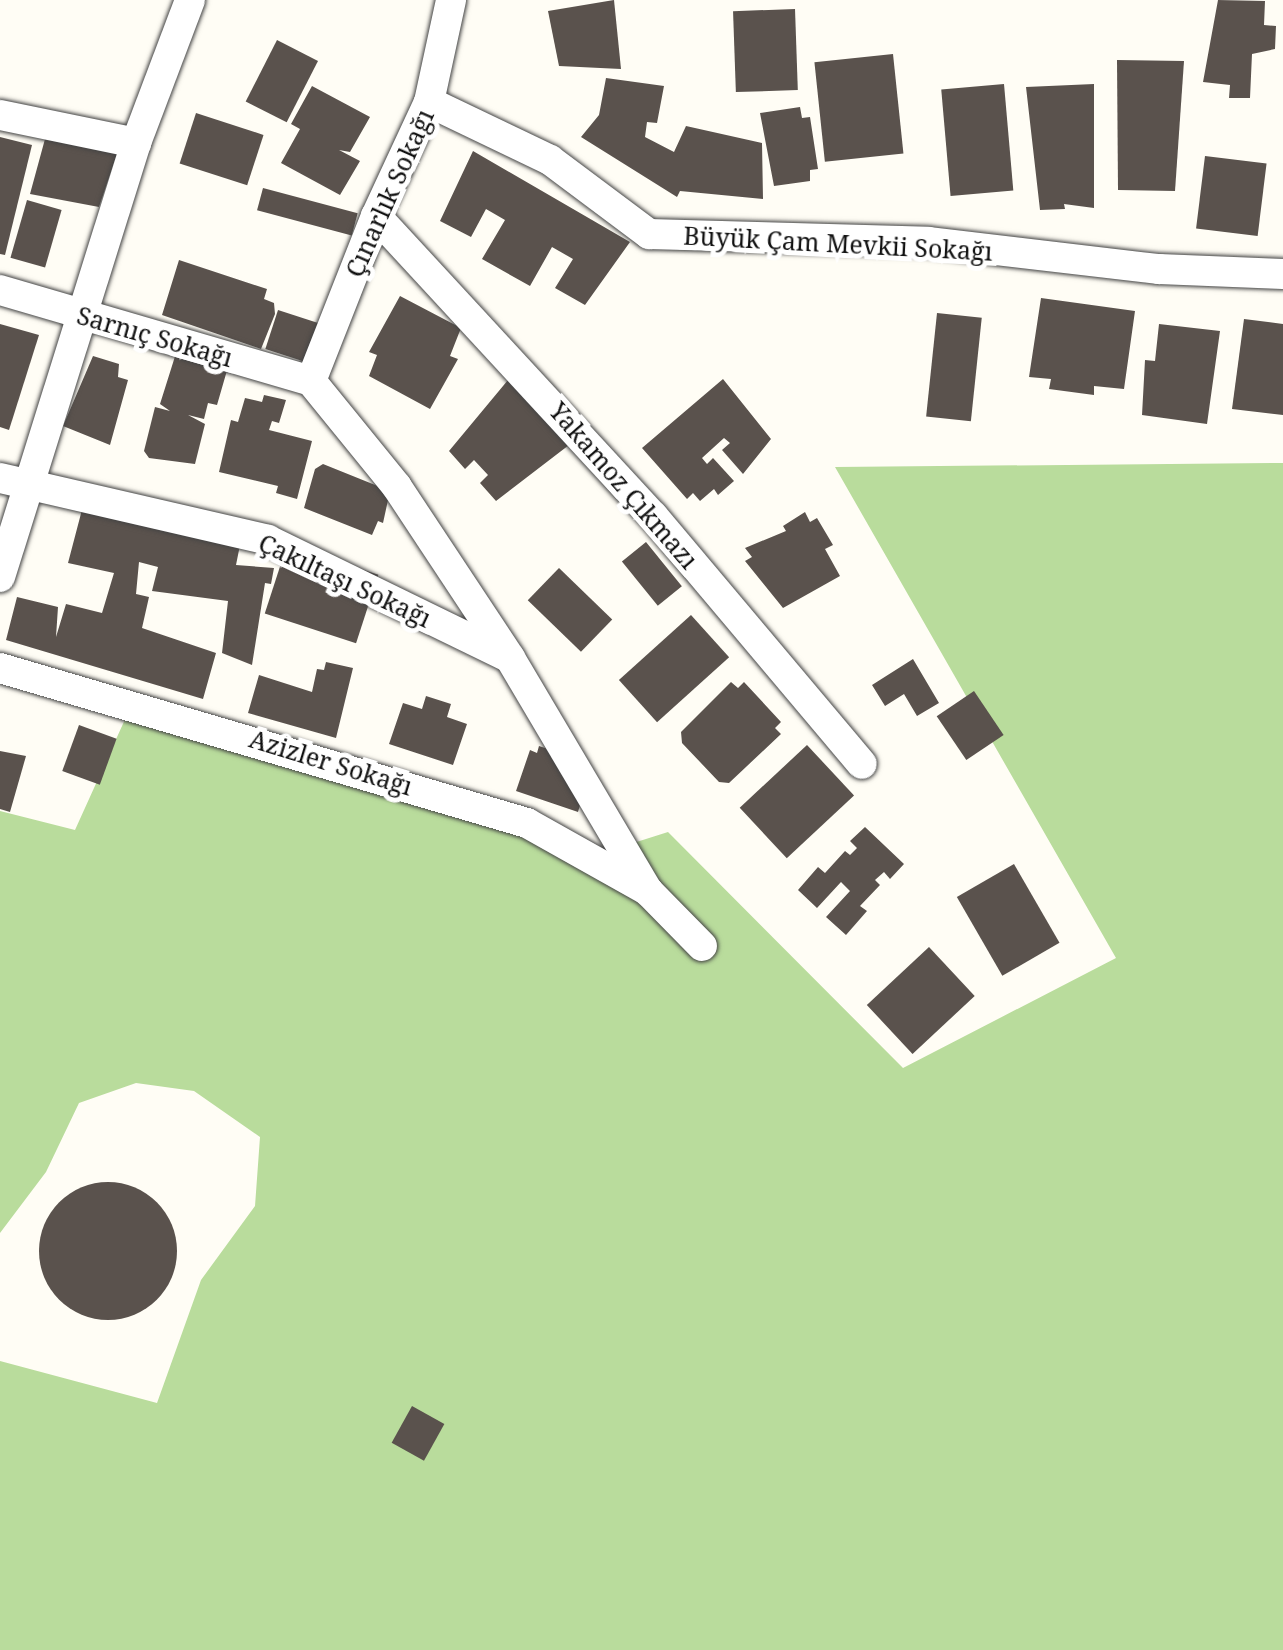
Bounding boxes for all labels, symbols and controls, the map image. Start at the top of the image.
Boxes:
street label: Çınarlık Sokağı [339,105,439,281]
street label: Büyük Çam Mevkii Sokağı [683,220,993,266]
street label: Sarnıç Sokağı [74,299,236,373]
street label: Yakamoz Çıkmazı [544,396,704,574]
street label: Çakıltaşı Sokağı [254,527,436,633]
street label: Azizler Sokağı [246,723,416,801]

